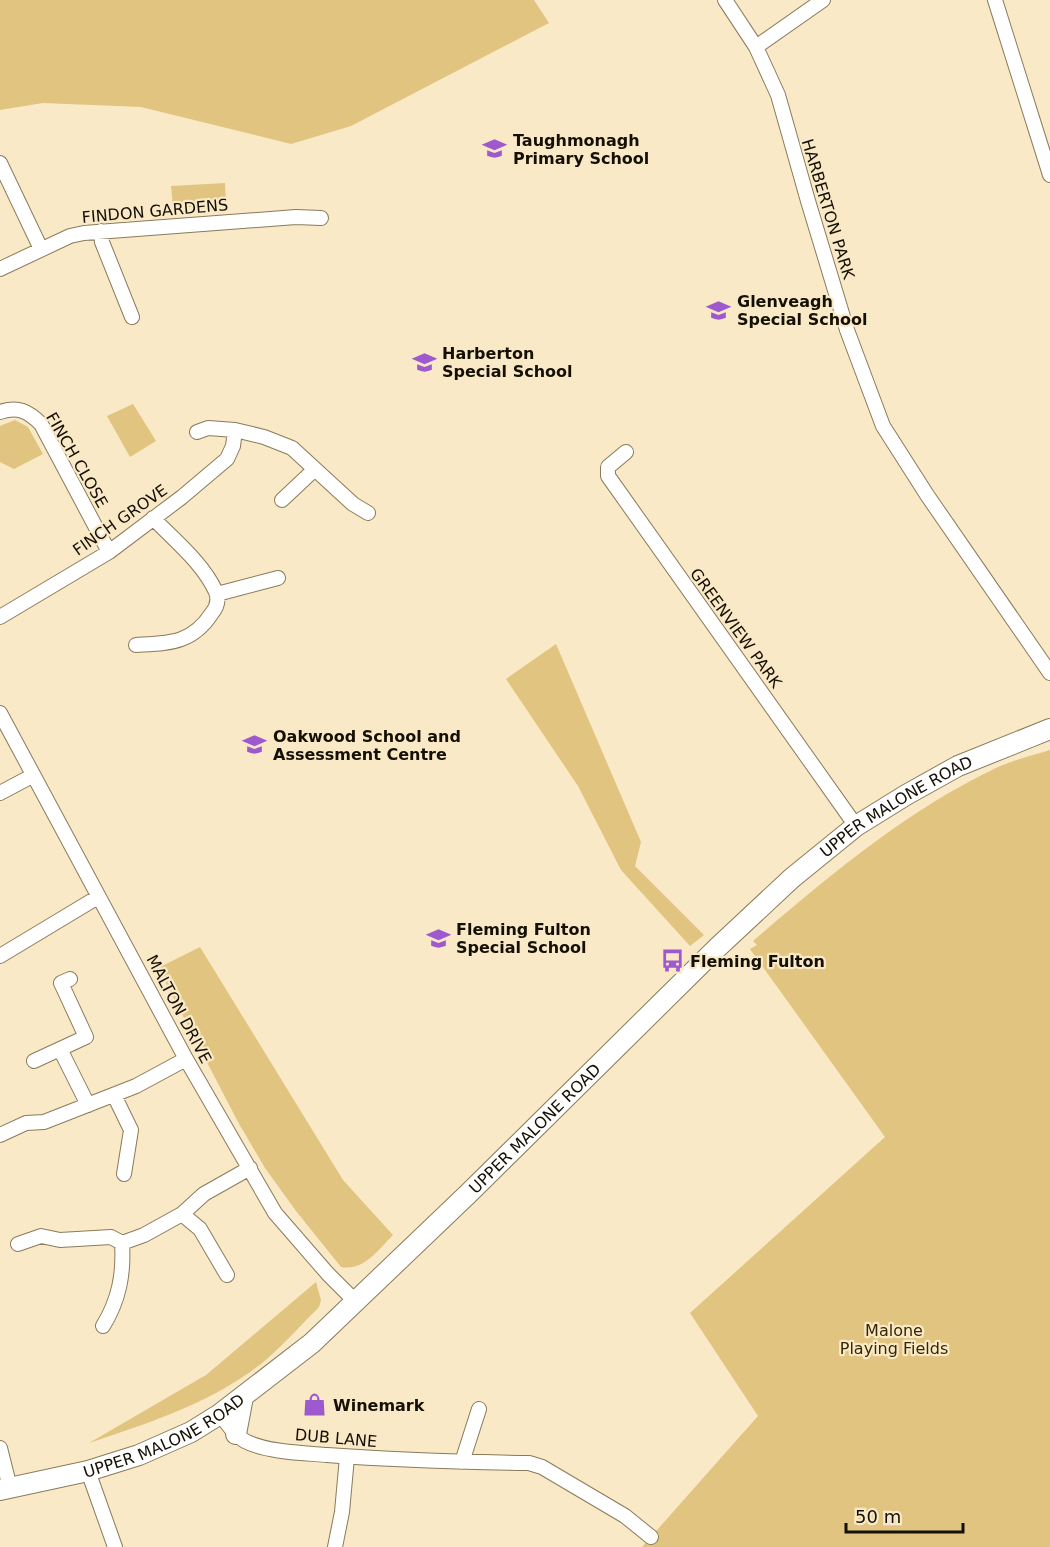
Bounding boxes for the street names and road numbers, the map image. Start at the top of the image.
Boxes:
street label: HARBERTON PARK [798,137,859,282]
street label: FINDON GARDENS [81,195,229,227]
street label: FINCH CLOSE [42,409,112,511]
street label: FINCH GROVE [69,480,171,560]
street label: GREENVIEW PARK [686,564,786,692]
street label: UPPER MALONE ROAD [816,752,975,861]
street label: MALTON DRIVE [142,952,216,1066]
street label: UPPER MALONE ROAD [465,1059,604,1197]
street label: UPPER MALONE ROAD [81,1389,248,1481]
street label: DUB LANE [294,1425,378,1451]

